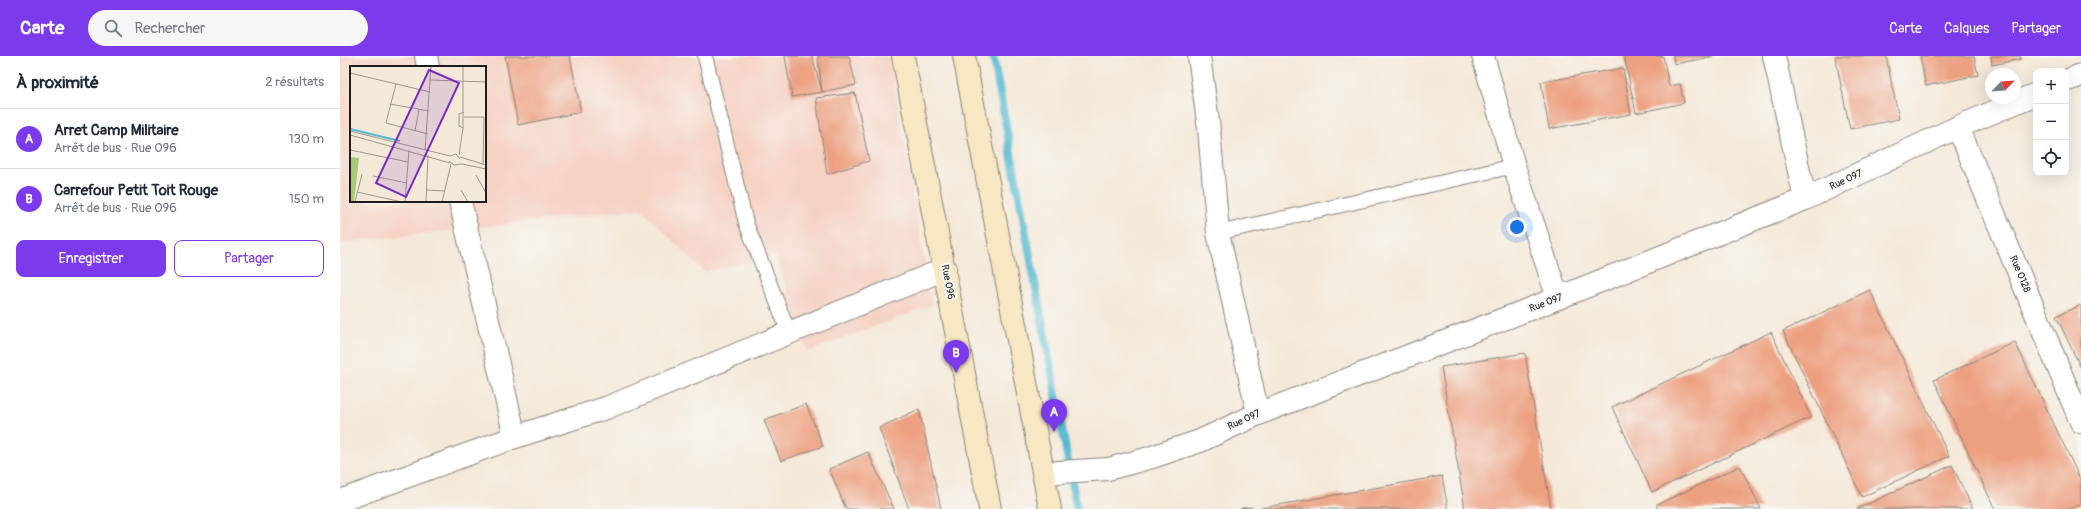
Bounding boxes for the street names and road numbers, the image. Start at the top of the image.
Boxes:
street label: Rue O97 [1828,167,1865,193]
street label: Rue O128 [2007,254,2033,294]
street label: Rue O96 [939,264,957,301]
street label: Rue O97 [1528,291,1565,315]
street label: Rue O97 [1226,407,1263,433]

